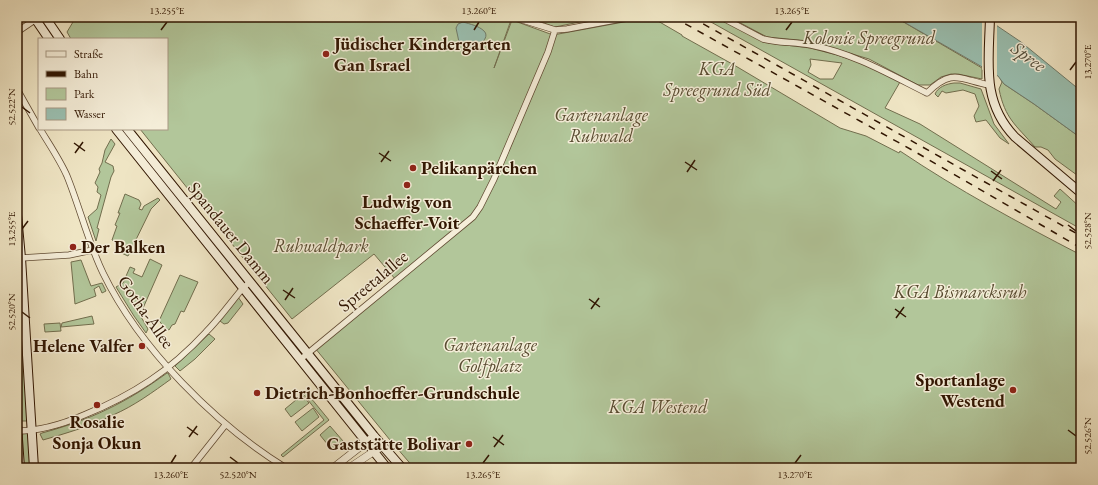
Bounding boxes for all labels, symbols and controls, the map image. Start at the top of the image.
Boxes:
text: 13.255°E [150,4,185,17]
text: 13.260°E [462,4,497,17]
text: 13.265°E [775,4,810,17]
park label: Kolonie Spreegrund [802,26,936,50]
place label: Jüdischer Kindergarten Gan Israel [332,32,511,76]
water label: Spree [1005,35,1052,78]
legend [38,38,168,130]
text: 13.270°E [1081,44,1094,79]
text: Straße [74,46,103,62]
marker: Jüdischer Kindergarten Gan Israel [321,49,331,59]
park label: KGA Spreegrund Süd [662,57,771,102]
text: Bahn [74,66,99,82]
text: Park [74,86,95,102]
text: 52.522°N [5,88,18,126]
park label: Gartenanlage Ruhwald [554,103,649,147]
text: Wasser [74,106,105,122]
place label: Pelikanpärchen [421,156,537,179]
marker: Pelikanpärchen [408,163,418,173]
street label: Spandauer Damm [183,177,280,289]
marker: Ludwig von Schaeffer-Voit [402,180,412,190]
place label: Ludwig von Schaeffer-Voit [355,190,460,234]
text: 13.255°E [5,211,18,246]
text: 52.528°N [1081,212,1094,250]
park label: Ruhwaldpark [273,234,369,258]
place label: Der Balken [81,235,165,258]
marker: Der Balken [68,242,78,252]
street label: Spreetalallee [333,245,412,317]
street label: Gotha-Allee [113,271,180,353]
park label: KGA Bismarcksruh [892,280,1027,303]
text: 52.520°N [5,293,18,331]
park label: Gartenanlage Golfplatz [443,333,538,378]
place label: Helene Valfer [33,334,135,357]
marker: Helene Valfer [137,341,147,351]
place label: Sportanlage Westend [915,368,1005,412]
place label: Dietrich-Bonhoeffer-Grundschule [265,381,520,404]
marker: Sportanlage Westend [1008,385,1018,395]
marker: Dietrich-Bonhoeffer-Grundschule [252,388,262,398]
park label: KGA Westend [608,395,708,418]
marker: Rosalie Sonja Okun [92,400,102,410]
place label: Rosalie Sonja Okun [53,410,141,454]
text: 52.526°N [1081,417,1094,455]
place label: Gaststätte Bolivar [326,432,462,455]
marker: Gaststätte Bolivar [464,439,474,449]
text: 13.260°E [154,468,189,481]
text: 52.520°N [219,468,257,481]
text: 13.265°E [466,468,501,481]
text: 13.270°E [778,468,813,481]

